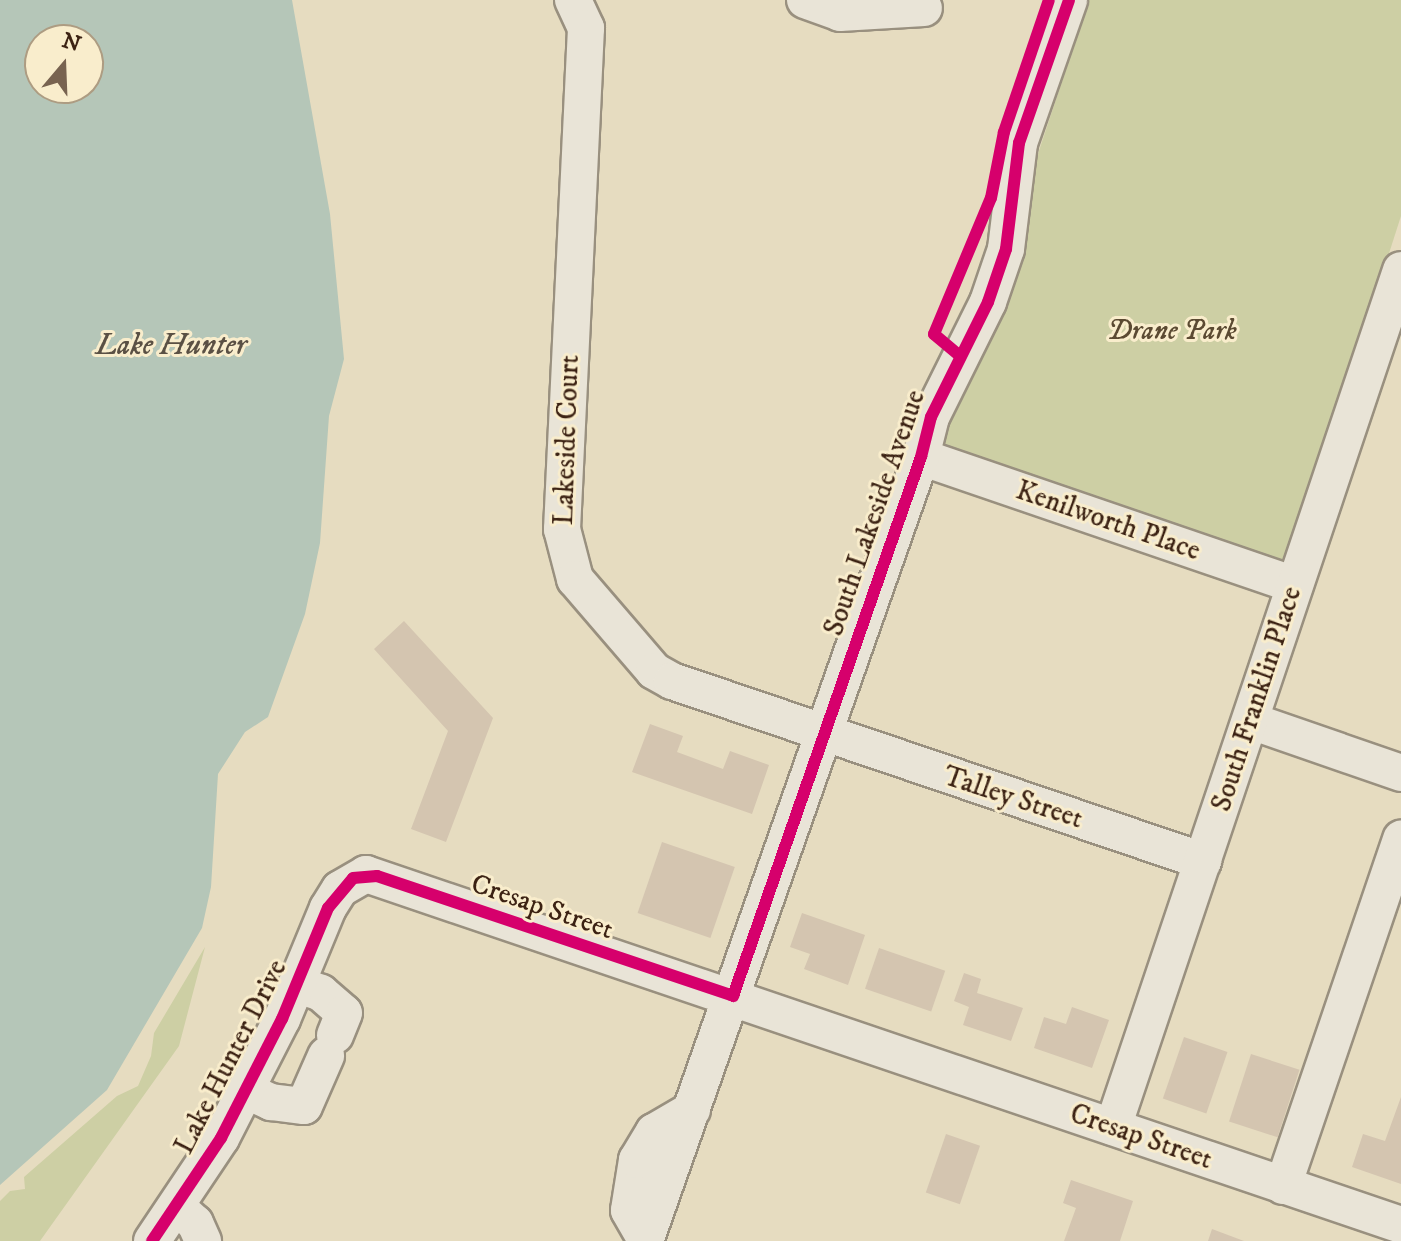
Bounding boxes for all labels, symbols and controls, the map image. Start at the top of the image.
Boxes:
north arrow [24,24,104,104]
text: N [58,27,84,58]
park label: Drane Park [1107,314,1237,348]
water label: Lake Hunter [96,328,246,364]
street label: Lakeside Court [547,354,587,526]
street label: South Lakeside Avenue [817,386,933,640]
street label: Kenilworth Place [1011,474,1205,568]
street label: South Franklin Place [1205,582,1309,816]
street label: Talley Street [939,760,1087,836]
street label: Cresap Street [467,867,617,947]
street label: Lake Hunter Drive [168,954,294,1160]
street label: Cresap Street [1066,1097,1216,1177]

